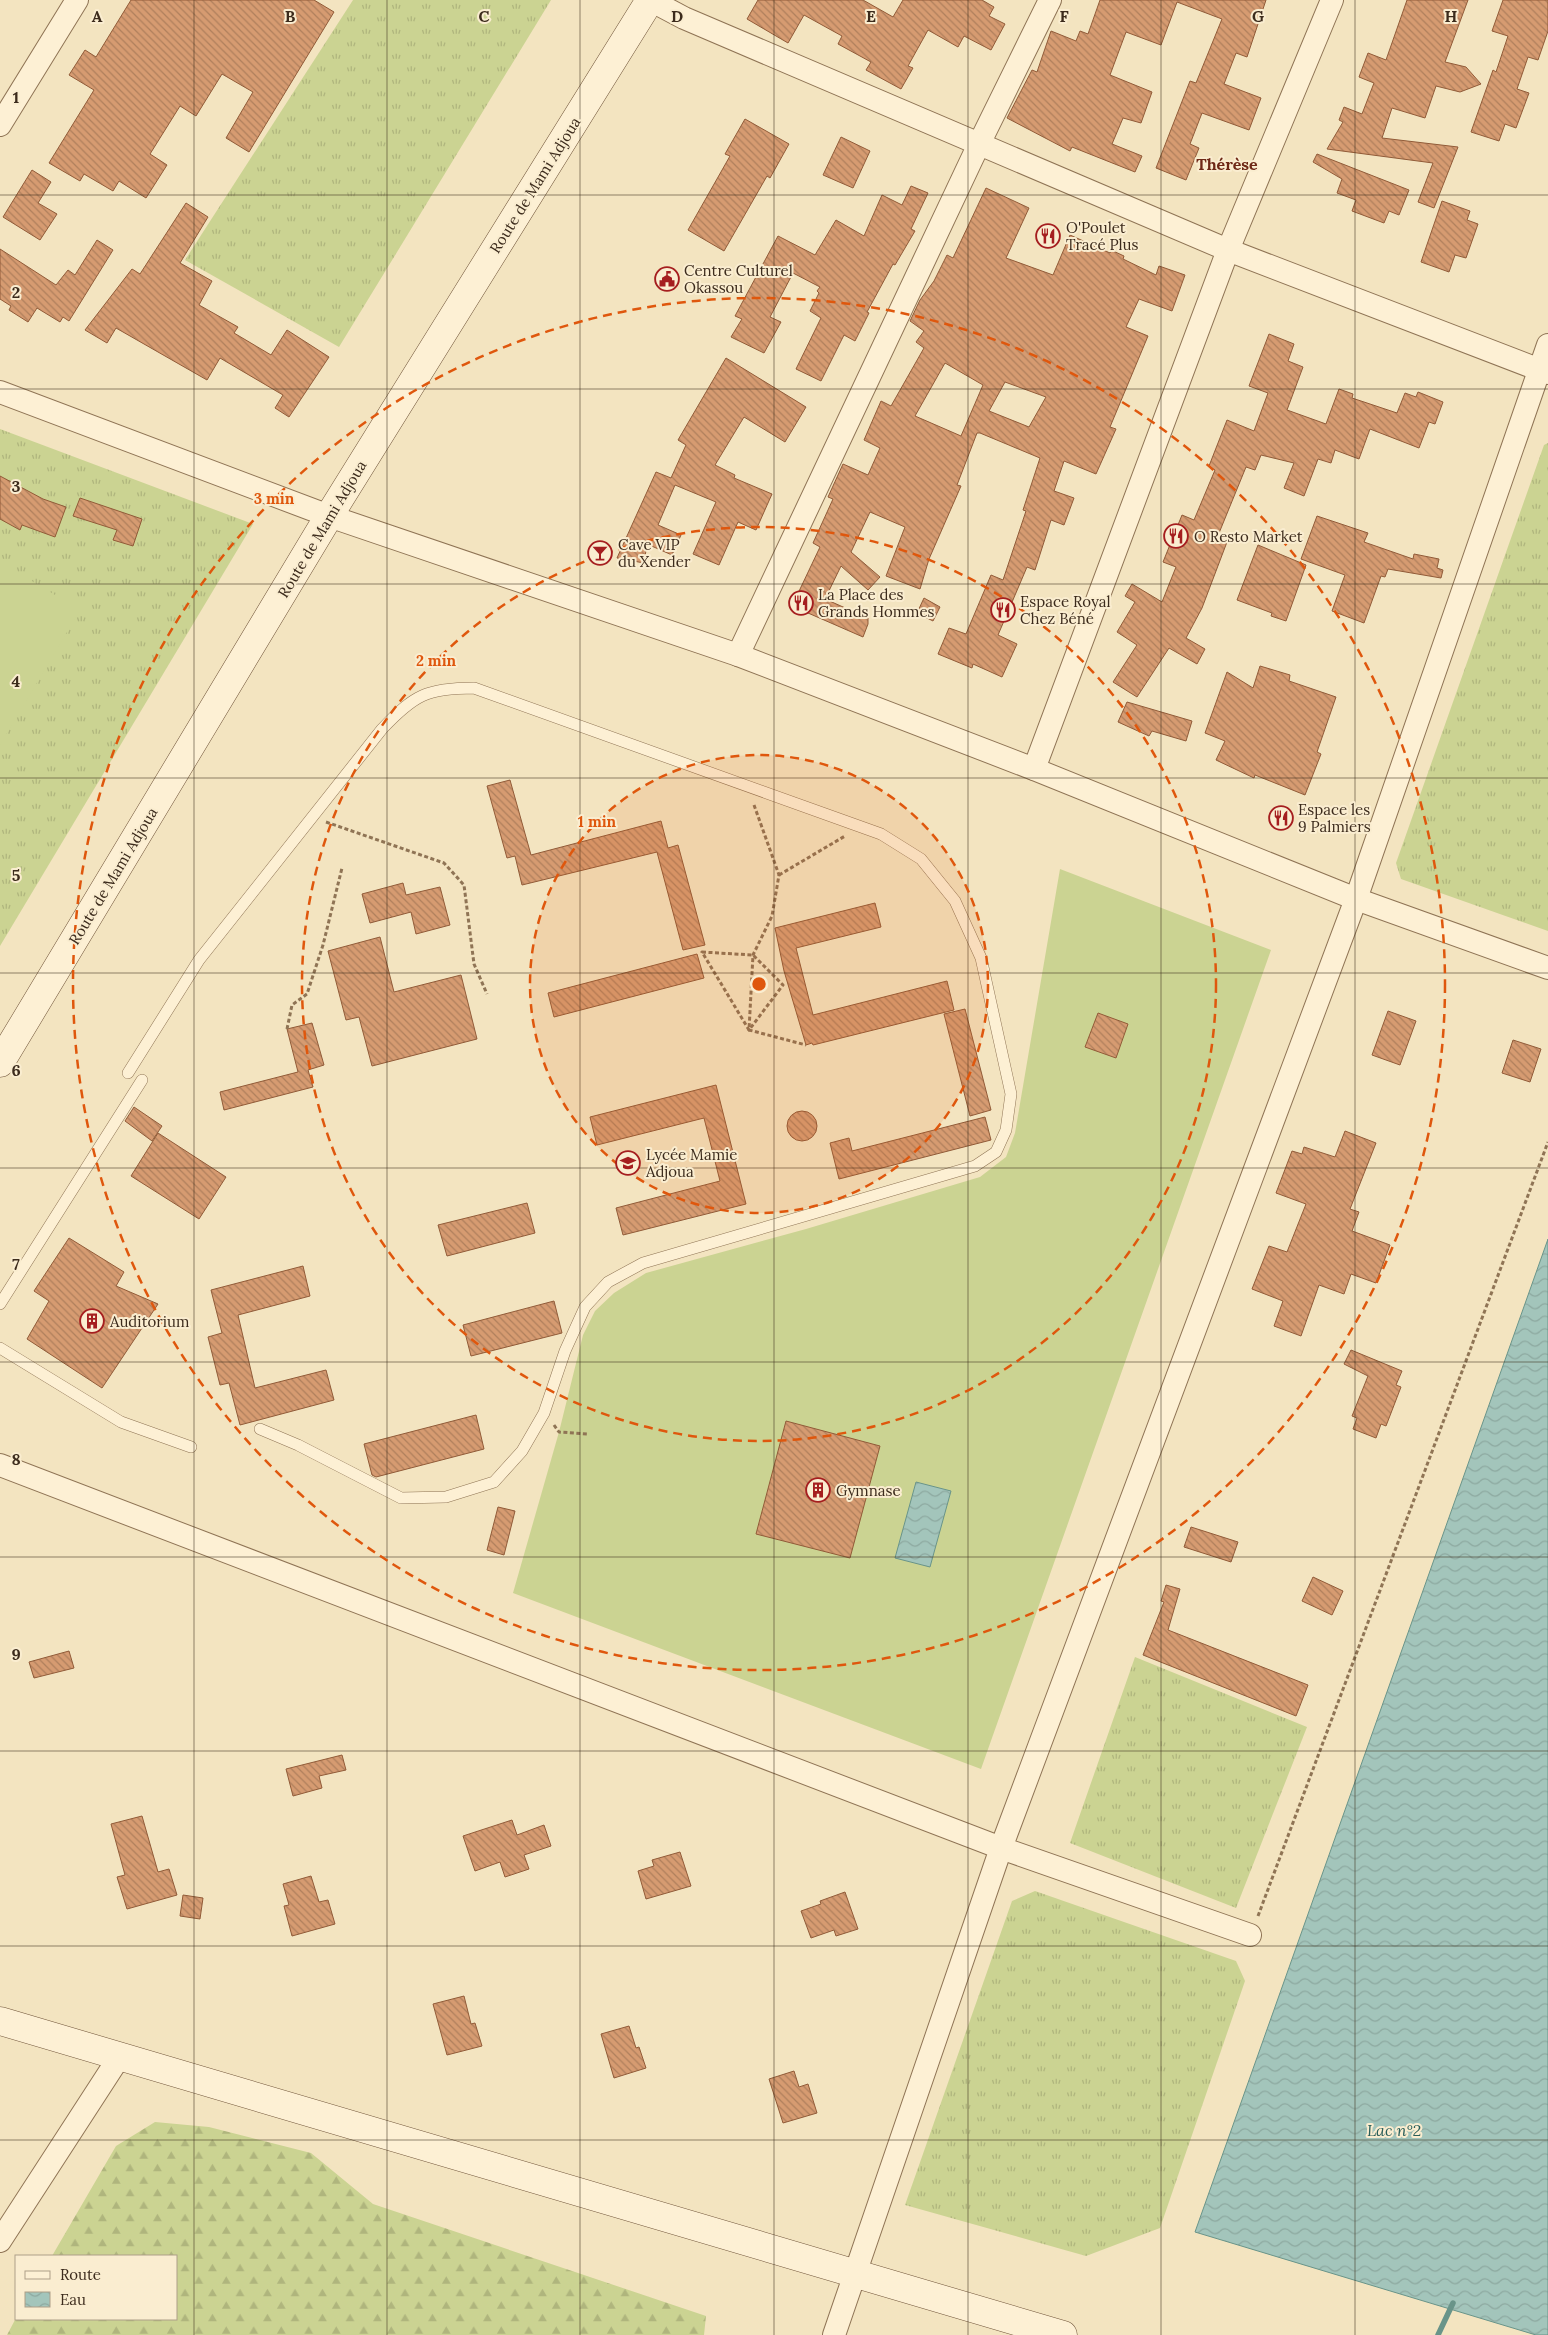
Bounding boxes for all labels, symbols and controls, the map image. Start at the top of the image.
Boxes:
text: A [92,6,103,26]
text: B [285,6,296,26]
text: C [478,6,490,26]
text: D [671,6,683,26]
text: E [866,6,876,26]
text: F [1059,6,1069,26]
text: G [1252,6,1264,26]
text: H [1445,6,1458,26]
text: 1 [13,87,19,107]
street label: Route de Mami Adjoua [485,113,585,257]
district label: Thérèse [1196,154,1258,174]
place label: O'Poulet Tracé Plus [1066,218,1139,254]
restaurant icon: O'Poulet Tracé Plus [1035,223,1061,249]
place label: Centre Culturel Okassou [684,261,793,297]
public building icon: Centre Culturel Okassou [654,266,680,292]
text: 2 [12,282,20,302]
street label: Route de Mami Adjoua [273,457,371,601]
text: 3 [12,476,21,496]
text: 3 min [254,489,295,508]
restaurant icon: O Resto Market [1163,523,1189,549]
place label: O Resto Market [1194,527,1303,546]
place label: Cave VIP du Xender [618,535,691,571]
bar icon: Cave VIP du Xender [587,540,613,566]
place label: La Place des Grands Hommes [818,585,935,621]
restaurant icon: La Place des Grands Hommes [788,590,814,616]
place label: Espace Royal Chez Béné [1020,592,1111,628]
restaurant icon: Espace Royal Chez Béné [990,597,1016,623]
text: 2 min [416,651,457,670]
text: 4 [12,671,21,691]
place label: Espace les 9 Palmiers [1298,800,1371,836]
street label: Route de Mami Adjoua [64,804,162,948]
restaurant icon: Espace les 9 Palmiers [1268,805,1294,831]
text: 1 min [578,812,617,831]
text: 5 [12,865,21,885]
centre of rings [750,975,768,993]
text: 6 [11,1060,21,1080]
place label: Lycée Mamie Adjoua [645,1145,737,1181]
school or university icon: Lycée Mamie Adjoua [615,1150,641,1176]
text: 7 [12,1254,20,1274]
building icon: Auditorium [79,1308,105,1334]
place label: Auditorium [109,1312,189,1331]
text: 8 [11,1449,21,1469]
building icon: Gymnase [805,1477,831,1503]
place label: Gymnase [836,1481,901,1500]
text: 9 [11,1644,21,1664]
water label: Lac n°2 [1367,2120,1421,2140]
legend [15,2255,178,2320]
text: Route [60,2265,101,2284]
text: Eau [60,2290,86,2309]

